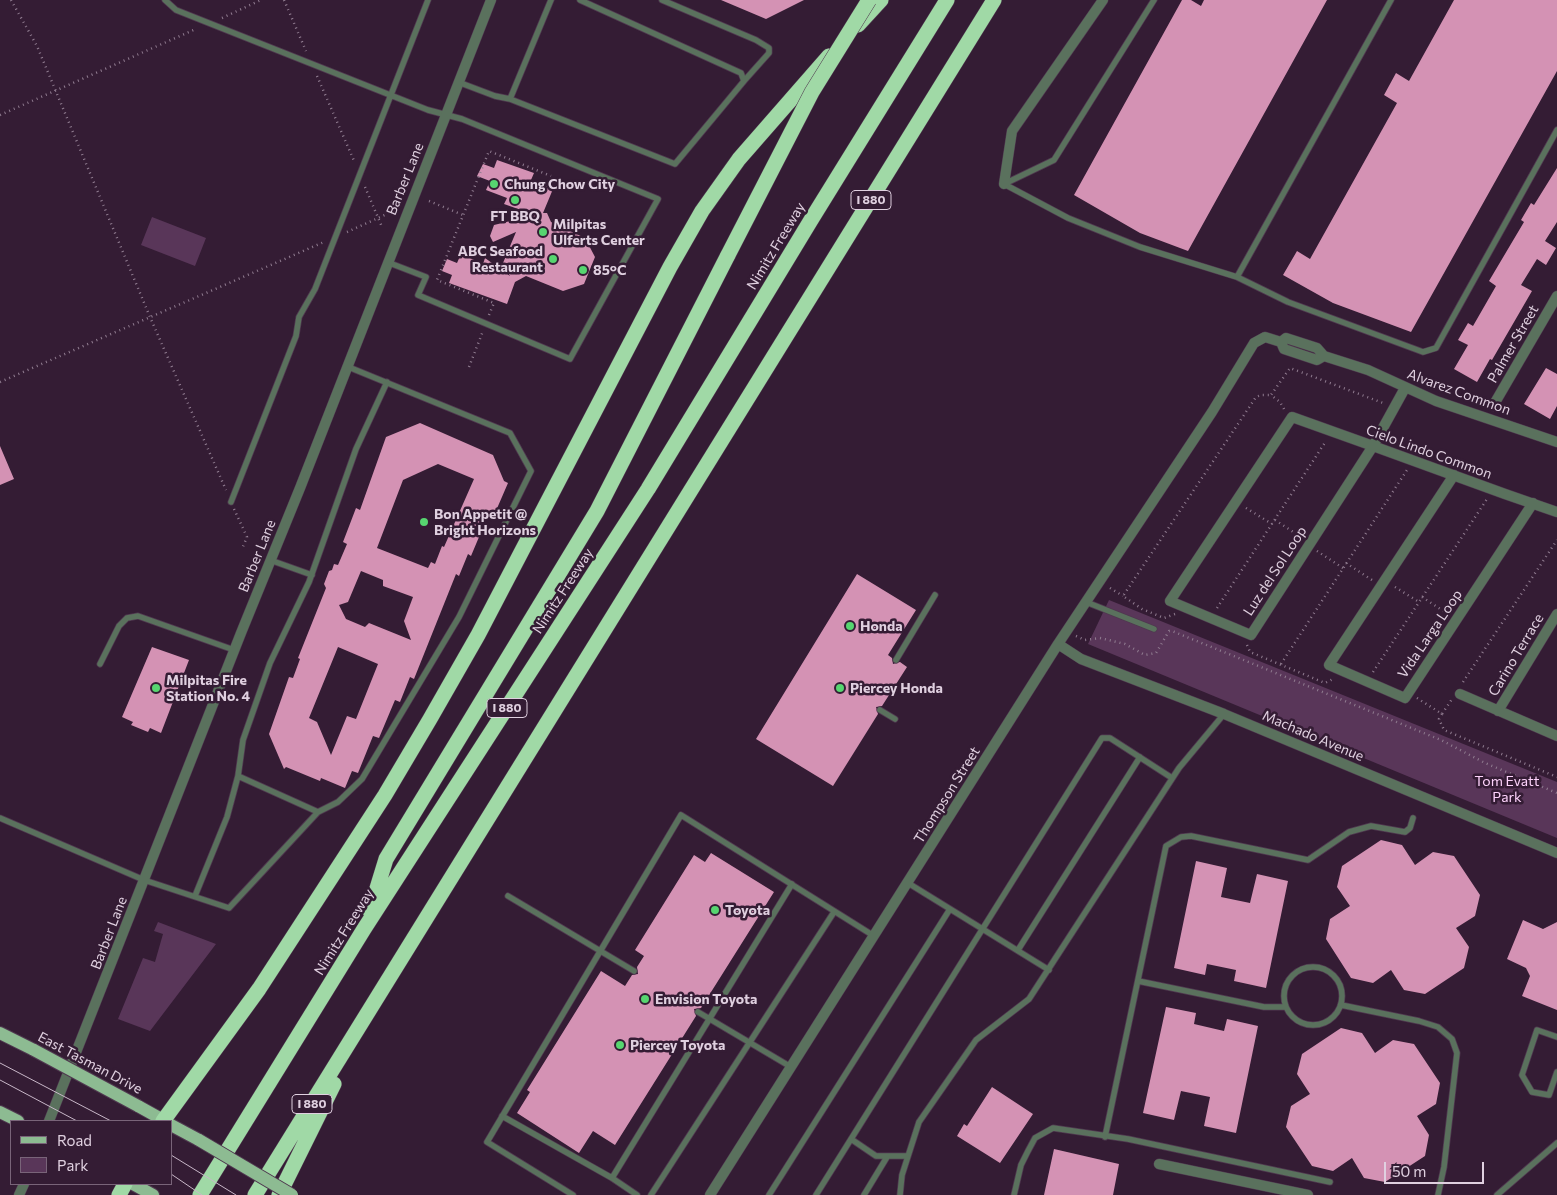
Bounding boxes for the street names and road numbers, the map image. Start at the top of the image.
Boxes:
street label: Barber Lane [383,140,427,218]
road number: I 880 [851,190,891,210]
street label: Nimitz Freeway [743,199,809,293]
street label: Palmer Street [1484,302,1542,386]
street label: Alvarez Common [1405,366,1513,418]
street label: Cielo Lindo Common [1364,421,1494,483]
street label: Barber Lane [235,517,279,595]
street label: Luz del Sol Loop [1240,523,1310,619]
street label: Nimitz Freeway [529,545,597,637]
street label: Vida Larga Loop [1394,587,1466,681]
street label: Carino Terrace [1485,611,1547,699]
road number: I 880 [487,698,527,718]
street label: Machado Avenue [1260,707,1366,765]
street label: Thompson Street [911,744,983,846]
street label: Nimitz Freeway [311,886,377,978]
street label: Barber Lane [87,894,131,972]
street label: East Tasman Drive [35,1028,145,1098]
road number: I 880 [292,1094,332,1114]

